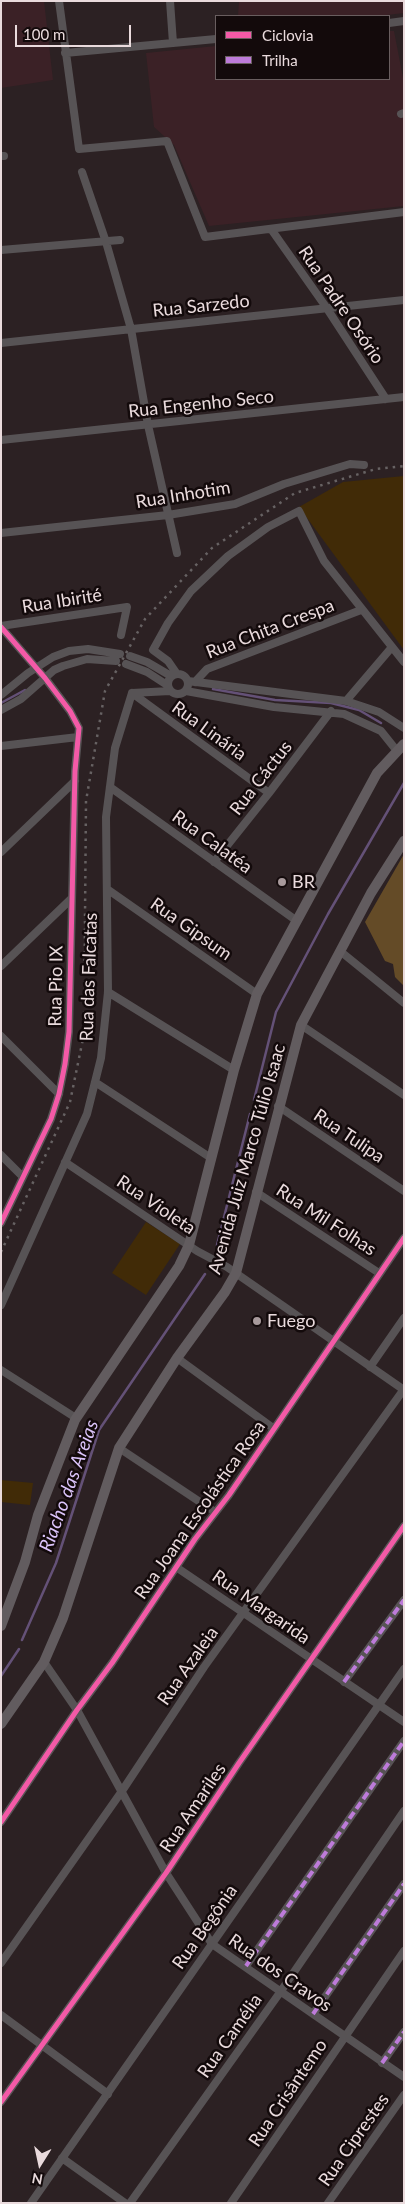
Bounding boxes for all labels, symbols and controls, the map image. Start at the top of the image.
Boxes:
scale bar [18,15,134,47]
legend [215,15,390,80]
text: 100 m [23,25,65,43]
text: Ciclovia [262,26,313,44]
text: Trilha [262,51,298,69]
street label: Rua Padre Osório [294,242,388,368]
street label: Rua Sarzedo [151,290,251,322]
street label: Rua Engenho Seco [127,386,275,422]
street label: Rua Inhotim [134,477,232,513]
street label: Rua Ibirité [21,584,103,618]
street label: Rua Chita Crespa [203,595,337,663]
street label: Rua Linária [168,697,250,765]
street label: Rua Cáctus [225,737,297,819]
street label: Rua Calatéa [168,806,256,878]
place label: BR [292,871,315,893]
marker: BR [276,876,288,888]
street label: Rua Gipsum [146,893,236,965]
street label: Rua das Falcatas [76,912,102,1042]
street label: Rua Pio IX [44,945,68,1027]
street label: Avenida Juiz Marco Túlio Isaac [204,1041,290,1277]
street label: Rua Tulipa [309,1104,389,1168]
street label: Rua Violeta [113,1171,199,1239]
street label: Rua Mil Folhas [272,1180,380,1260]
place label: Fuego [267,1310,315,1332]
marker: Fuego [251,1315,263,1327]
water label: Riacho das Areias [35,1417,103,1555]
street label: Rua Joana Escolástica Rosa [130,1417,270,1603]
street label: Rua Margarida [208,1565,314,1649]
street label: Rua Azaleia [153,1623,223,1709]
street label: Rua Amariles [155,1759,231,1857]
street label: Rua Begônia [168,1881,242,1973]
street label: Rua dos Cravos [224,1929,336,2017]
street label: Rua Camélia [193,1990,267,2082]
street label: Rua Crisântemo [244,2035,332,2151]
street label: Rua Ciprestes [314,2090,394,2190]
north arrow [15,2139,65,2189]
text: N [31,2170,44,2189]

